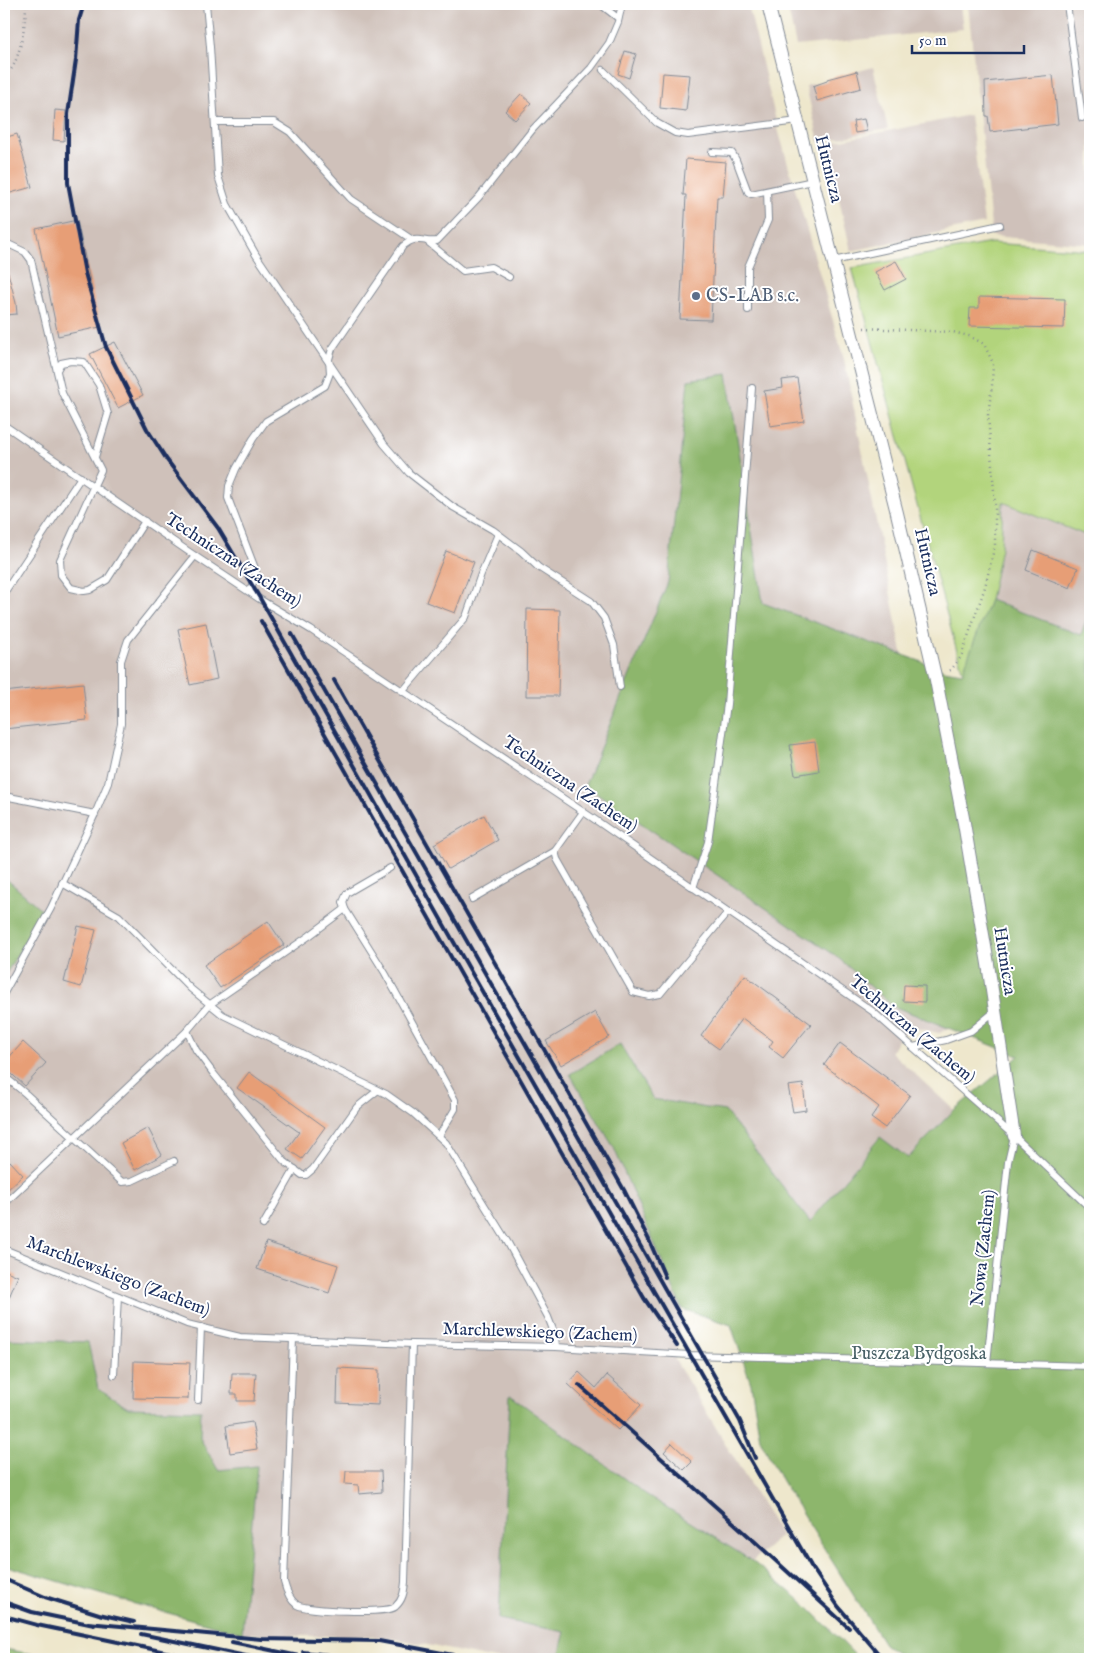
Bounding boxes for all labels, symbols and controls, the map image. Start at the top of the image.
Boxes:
scale bar [912,22,1024,54]
text: 50 m [919,31,947,50]
street label: Hutnicza [809,133,848,205]
place label: CS-LAB s.c. [706,285,799,308]
marker: CS-LAB s.c. [690,290,702,302]
street label: Techniczna (Zachem) [161,508,305,614]
street label: Hutnicza [908,526,946,598]
street label: Techniczna (Zachem) [498,731,642,839]
street label: Hutnicza [987,925,1021,997]
street label: Techniczna (Zachem) [844,970,980,1090]
street label: Nowa (Zachem) [966,1189,1002,1307]
street label: Marchlewskiego (Zachem) [23,1231,213,1323]
street label: Marchlewskiego (Zachem) [442,1318,638,1348]
park label: Puszcza Bydgoska [851,1343,987,1366]

